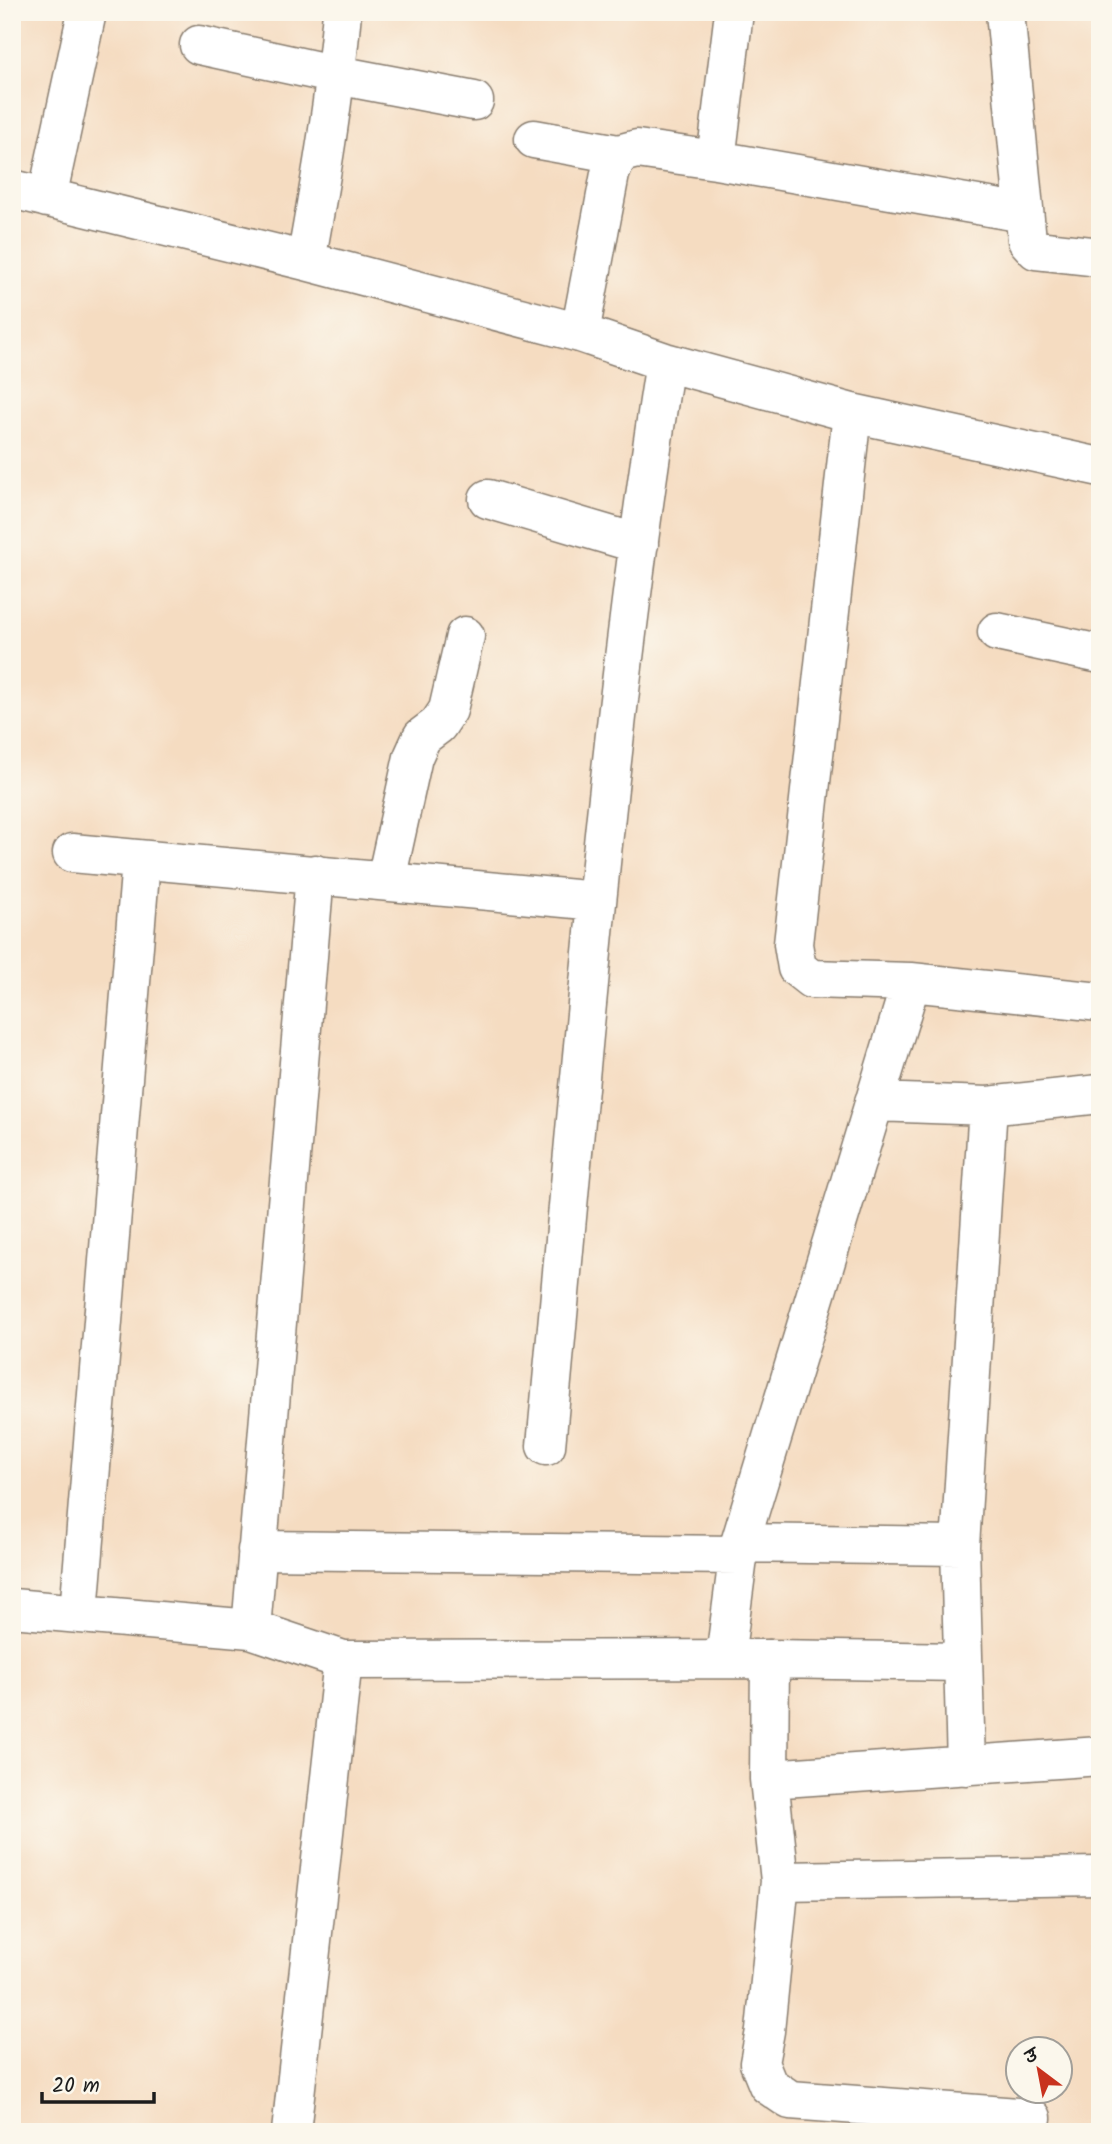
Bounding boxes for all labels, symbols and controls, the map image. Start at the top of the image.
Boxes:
north arrow [1004,2036,1074,2106]
text: उ [1018,2039,1048,2073]
scale bar [42,2060,154,2104]
text: 20 m [52,2070,100,2103]

